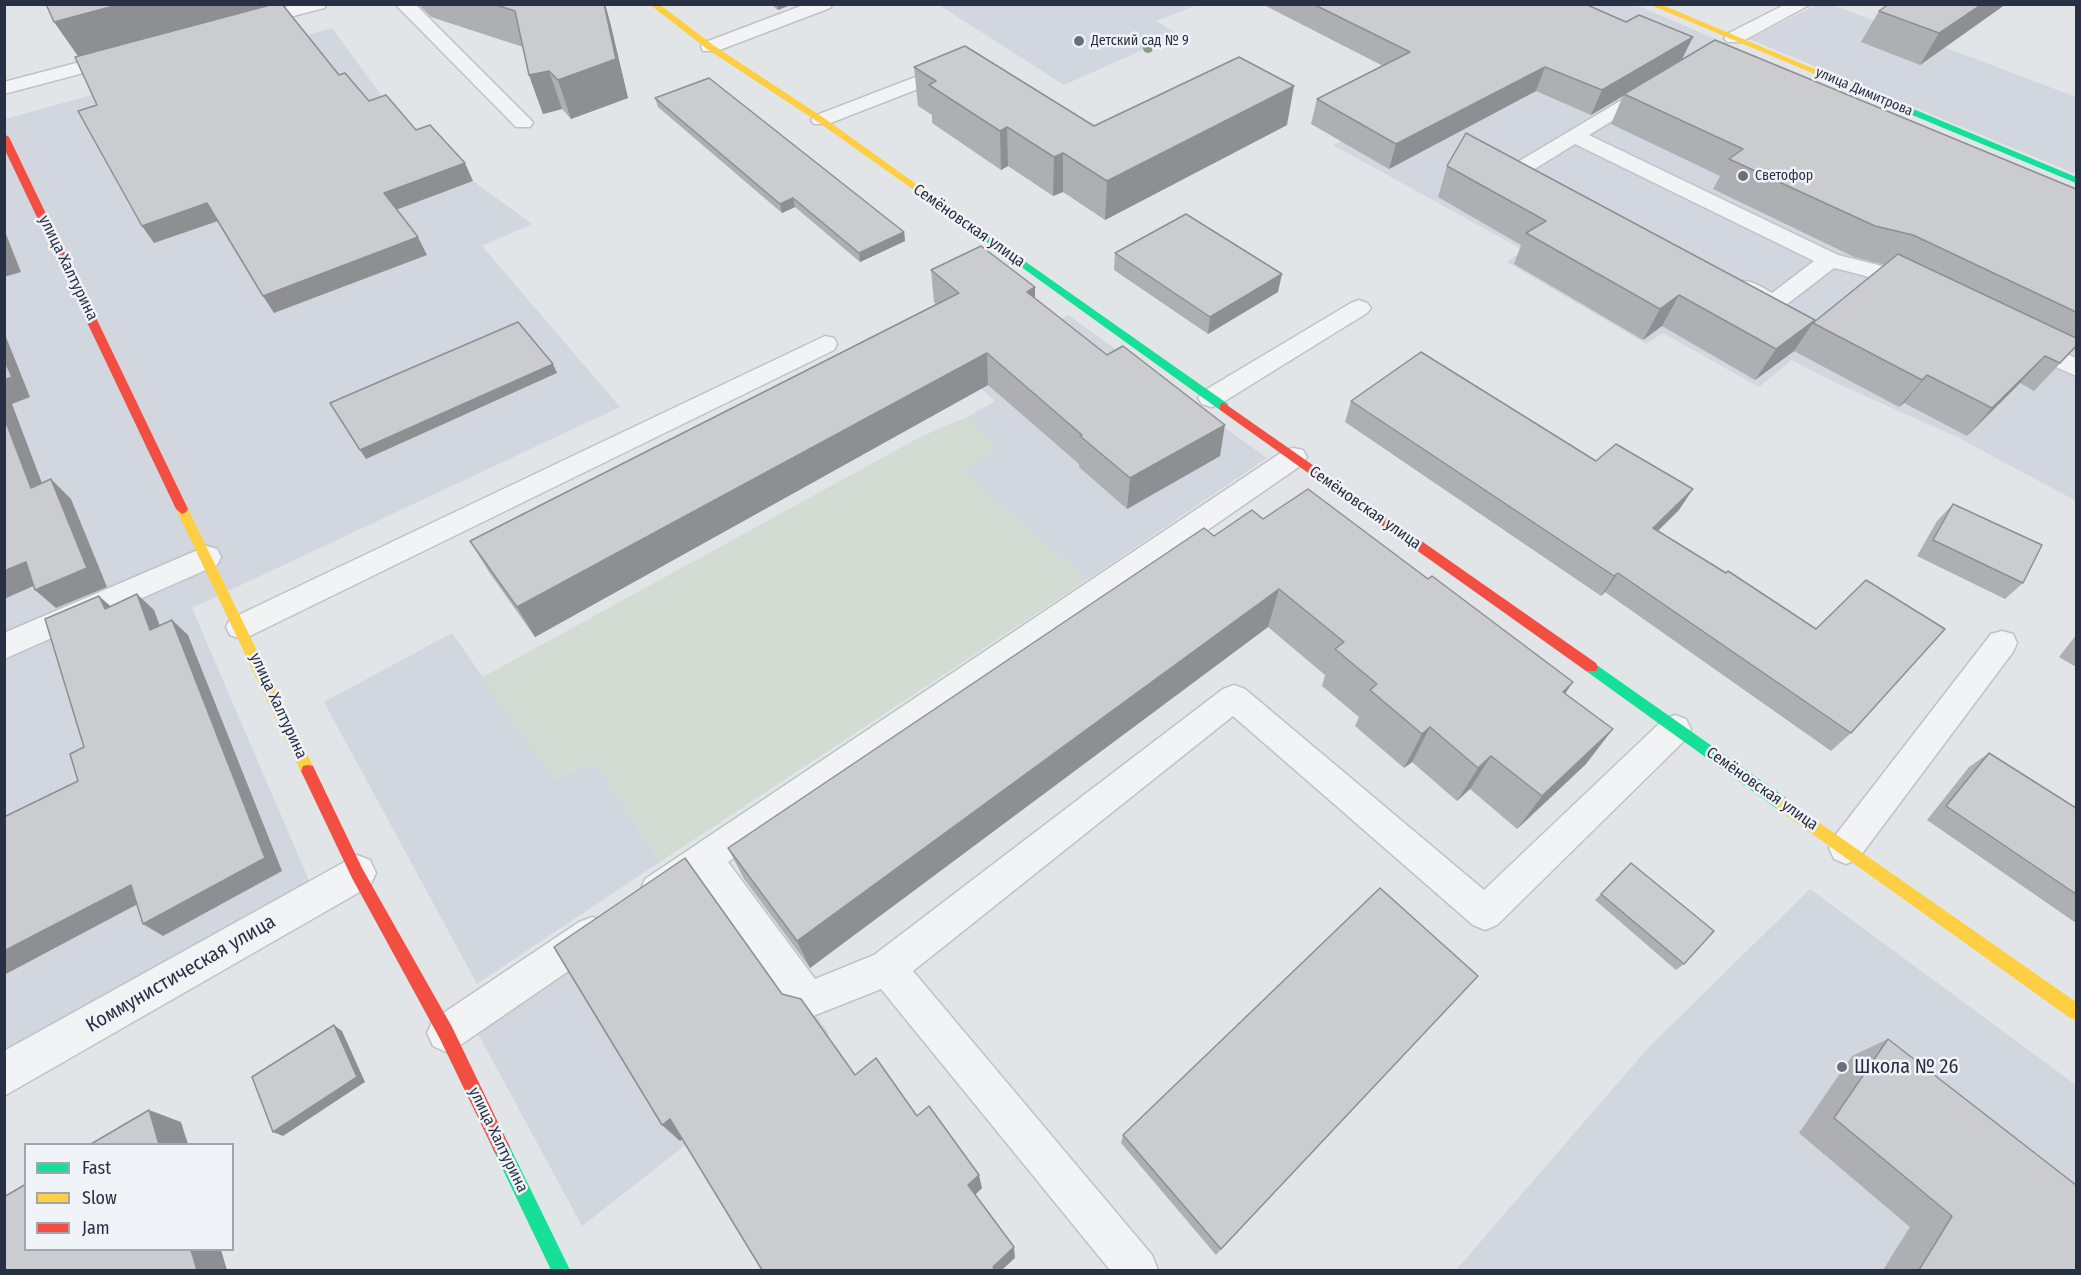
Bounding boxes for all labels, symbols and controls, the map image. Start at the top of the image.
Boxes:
place label: Детский сад № 9 [1091,33,1189,49]
marker: Детский сад № 9 [1072,34,1086,48]
street label: улица Димитрова [1813,64,1915,120]
place label: Светофор [1755,168,1813,184]
marker: Светофор [1736,169,1750,183]
street label: Семёновская улица [909,180,1029,272]
street label: улица Халтурина [34,212,102,324]
street label: Семёновская улица [1305,462,1425,554]
street label: улица Халтурина [245,650,311,762]
street label: Семёновская улица [1702,743,1822,835]
street label: Коммунистическая улица [82,910,280,1038]
place label: Школа № 26 [1854,1055,1958,1079]
marker: Школа № 26 [1835,1060,1849,1074]
street label: улица Халтурина [464,1084,532,1196]
legend [24,1143,234,1251]
text: Fast [82,1157,111,1179]
text: Slow [82,1187,117,1209]
text: Jam [82,1217,110,1239]

